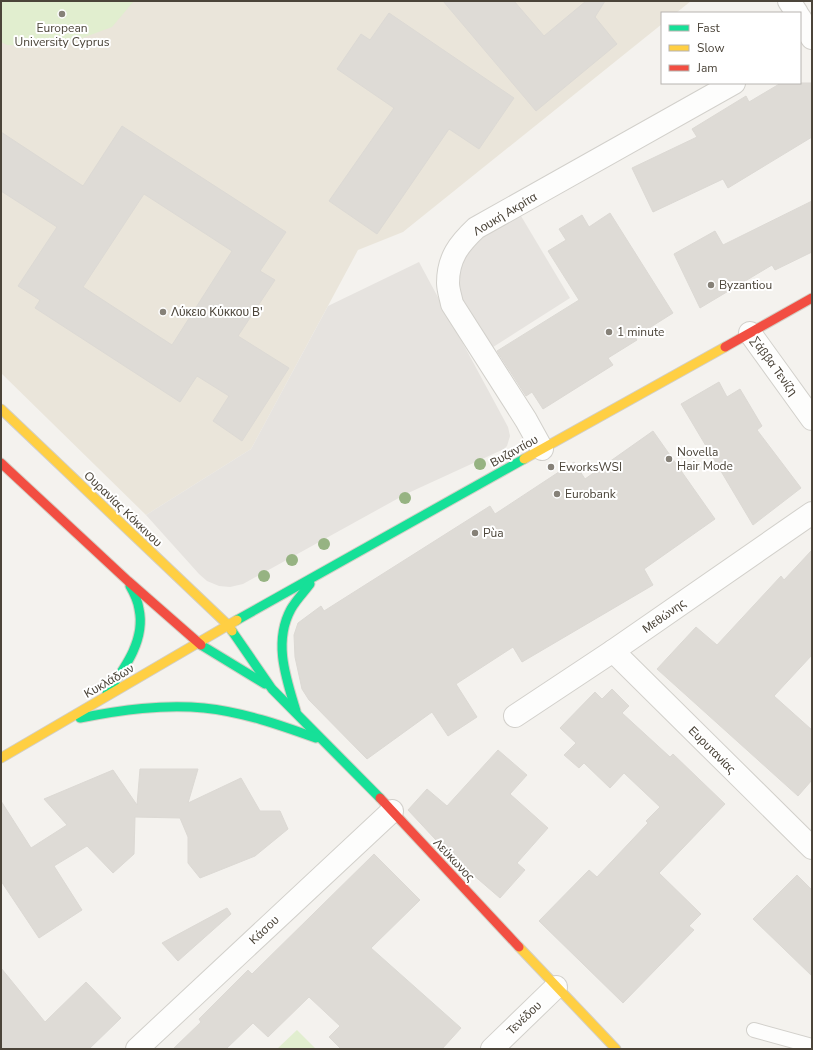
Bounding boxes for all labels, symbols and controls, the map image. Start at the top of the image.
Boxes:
marker: European University Cyprus [57,9,67,19]
legend [661,12,801,84]
place label: European University Cyprus [15,20,110,50]
text: Fast [697,20,720,36]
text: Slow [697,40,725,56]
text: Jam [696,60,718,76]
street label: Λουκή Ακρίτα [470,189,540,239]
place label: Byzantiou [719,277,772,293]
marker: Byzantiou [706,280,716,290]
place label: Λύκειο Κύκκου Β' [171,304,263,320]
marker: Λύκειο Κύκκου Β' [158,307,168,317]
place label: 1 minute [617,324,664,340]
marker: 1 minute [604,327,614,337]
street label: Σάββα Τενίζη [747,333,801,399]
street label: Βυζαντίου [487,431,541,471]
place label: Novella Hair Mode [677,444,733,474]
marker: Novella Hair Mode [664,454,674,464]
place label: EworksWSI [559,459,622,475]
marker: EworksWSI [546,462,556,472]
street label: Ουρανίας Κόκκινου [81,468,165,550]
place label: Eurobank [565,486,617,502]
marker: Eurobank [552,489,562,499]
place label: Pùa [483,525,504,541]
marker: Pùa [470,528,480,538]
street label: Μεθώνης [639,595,689,637]
street label: Κυκλάδων [81,660,137,702]
street label: Ευρυτανίας [685,723,739,777]
street label: Λεύκωνος [430,835,478,885]
street label: Κάσου [246,912,282,948]
street label: Τενέδου [503,997,545,1039]

